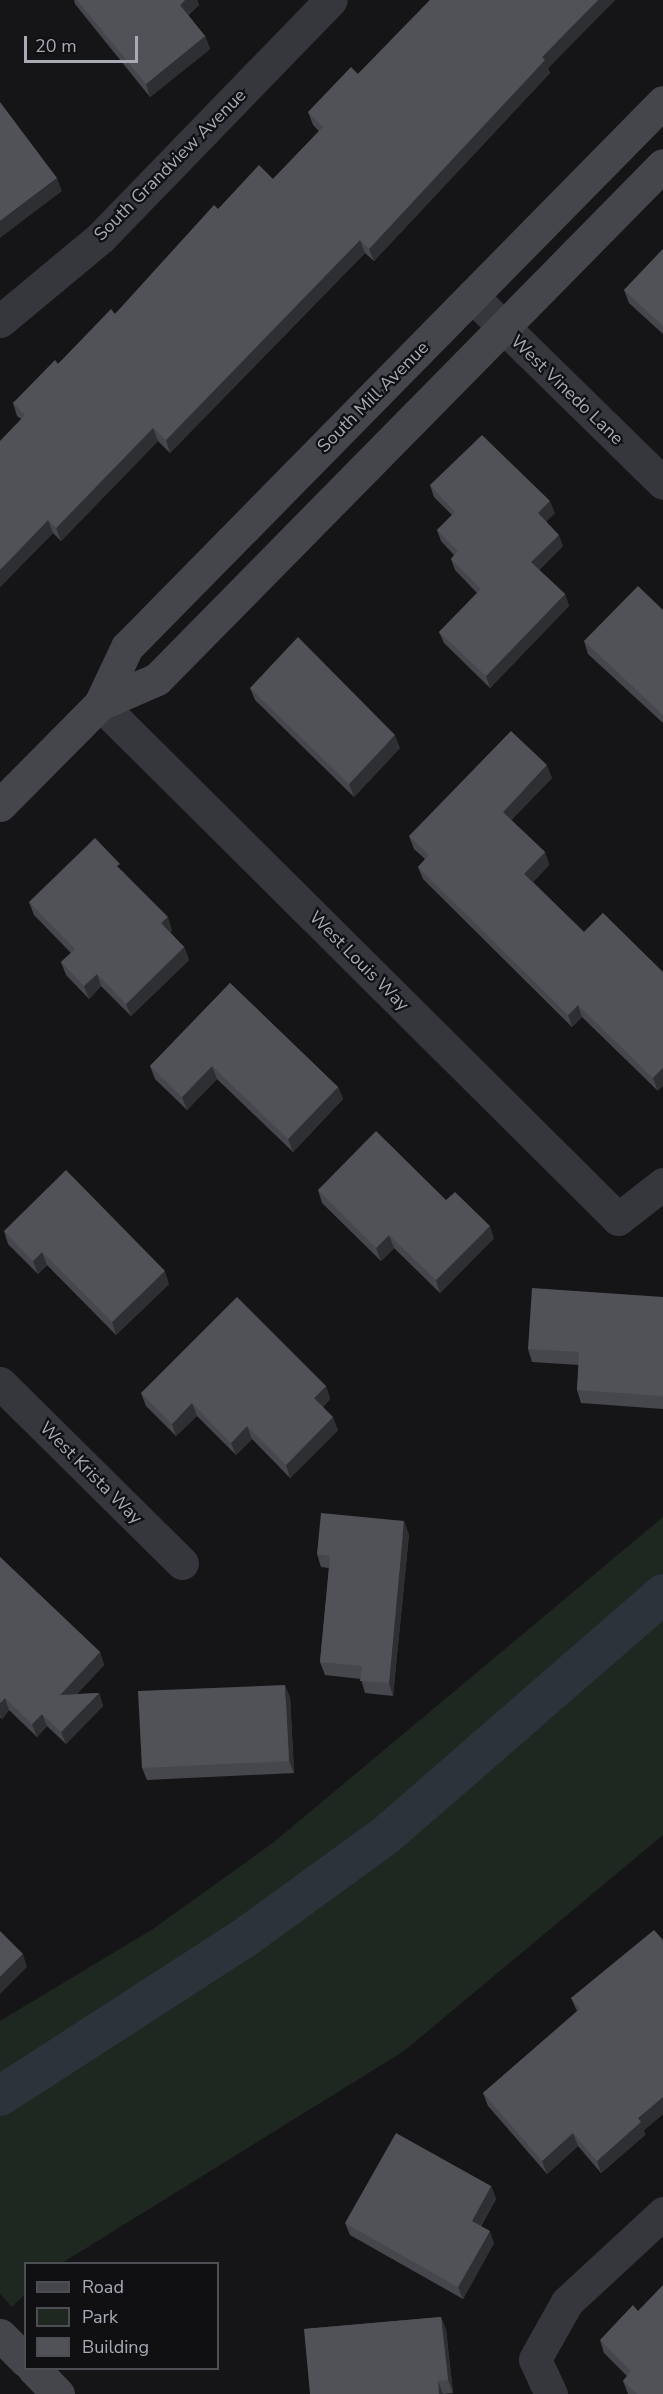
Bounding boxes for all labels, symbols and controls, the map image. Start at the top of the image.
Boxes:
scale bar [27,24,141,62]
text: 20 m [35,34,77,58]
street label: South Grandview Avenue [90,85,250,245]
street label: West Vinedo Lane [506,331,628,449]
street label: South Mill Avenue [313,337,433,457]
street label: West Louis Way [304,906,414,1016]
street label: West Krista Way [35,1417,147,1529]
legend [24,2262,219,2370]
text: Road [82,2275,124,2299]
text: Park [82,2305,118,2329]
text: Building [82,2335,149,2359]

